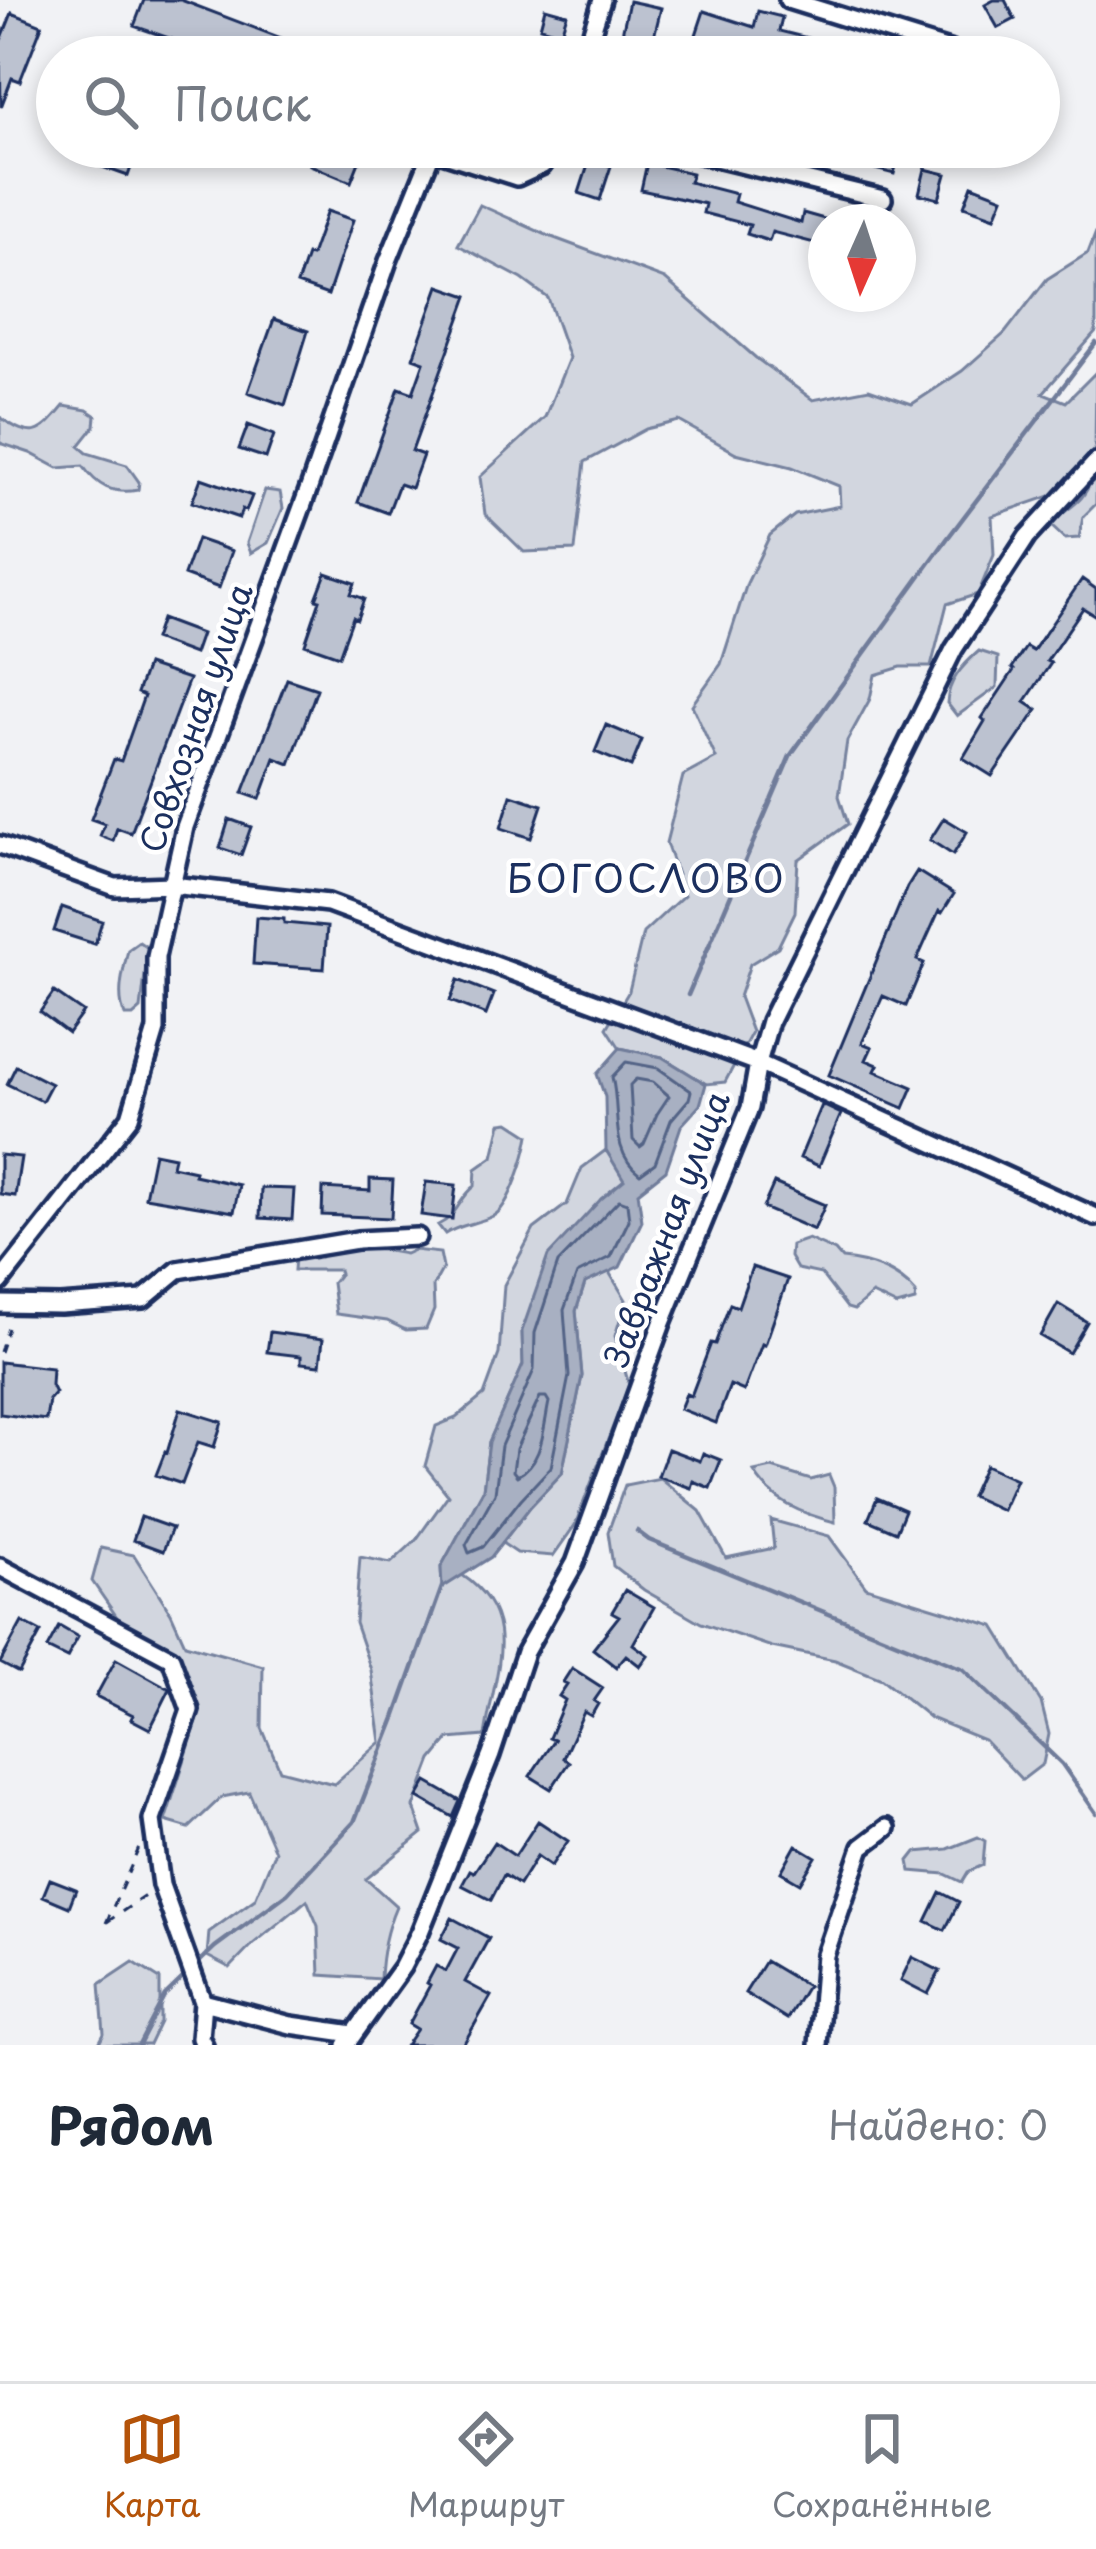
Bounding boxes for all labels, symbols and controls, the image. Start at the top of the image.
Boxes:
search box [36,36,1060,168]
text: Поиск [174,68,311,136]
icon: search [78,69,144,135]
north arrow [808,204,916,312]
street label: Совхозная улица [125,576,264,859]
district label: БОГОСЛОВО [507,847,787,906]
street label: Завражная улица [589,1083,741,1373]
text: Рядом [48,2085,214,2162]
text: Найдено: 0 [828,2094,1048,2153]
tab: Карта [104,2406,201,2528]
tab: Маршрут [408,2406,564,2528]
tab: Сохранённые [772,2406,992,2528]

